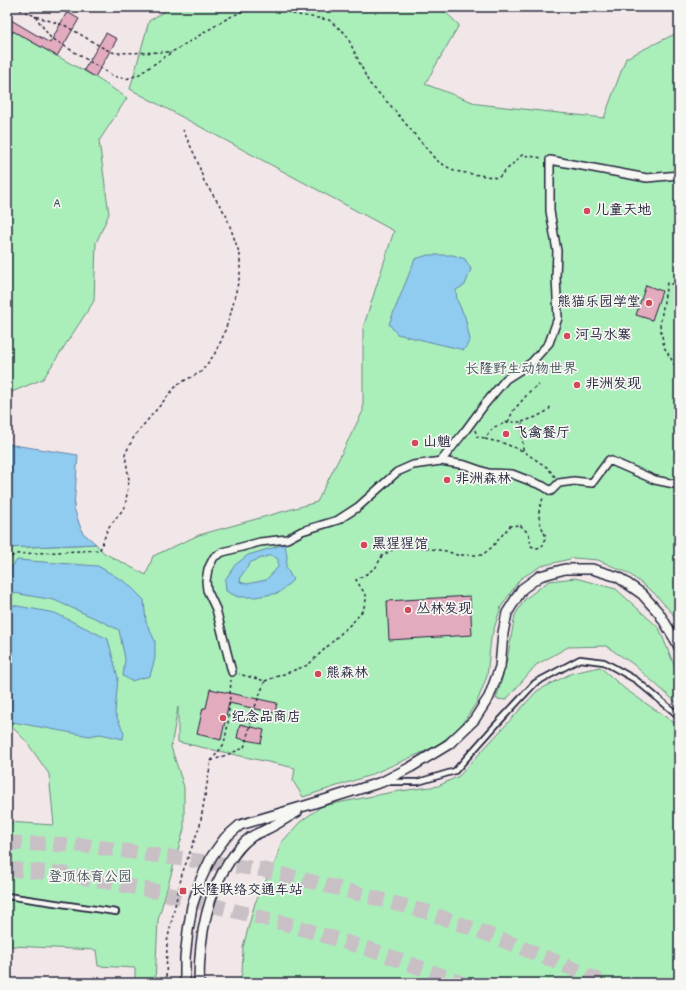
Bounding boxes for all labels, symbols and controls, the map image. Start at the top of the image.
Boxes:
park label: A [53,194,61,214]
place label: 儿童天地 [595,201,651,221]
marker: 儿童天地 [582,206,592,216]
place label: 熊猫乐园学堂 [557,293,641,313]
marker: 熊猫乐园学堂 [644,298,654,308]
place label: 河马水寨 [575,326,631,346]
marker: 河马水寨 [562,331,572,341]
park label: 长隆野生动物世界 [465,360,577,380]
place label: 非洲发现 [585,375,641,395]
marker: 非洲发现 [572,380,582,390]
place label: 飞禽餐厅 [514,424,570,444]
marker: 飞禽餐厅 [501,429,511,439]
place label: 山魈 [423,433,451,453]
marker: 山魈 [410,438,420,448]
place label: 非洲森林 [455,470,512,490]
marker: 非洲森林 [442,475,452,485]
place label: 黑猩猩馆 [372,535,428,555]
marker: 黑猩猩馆 [359,540,369,550]
place label: 丛林发现 [416,600,472,620]
marker: 丛林发现 [403,605,413,615]
place label: 熊森林 [326,664,369,684]
marker: 熊森林 [313,669,323,679]
place label: 纪念品商店 [231,708,301,728]
marker: 纪念品商店 [218,713,228,723]
park label: 登顶体育公园 [48,868,132,888]
place label: 长隆联络交通车站 [191,881,303,901]
marker: 长隆联络交通车站 [178,886,188,896]

